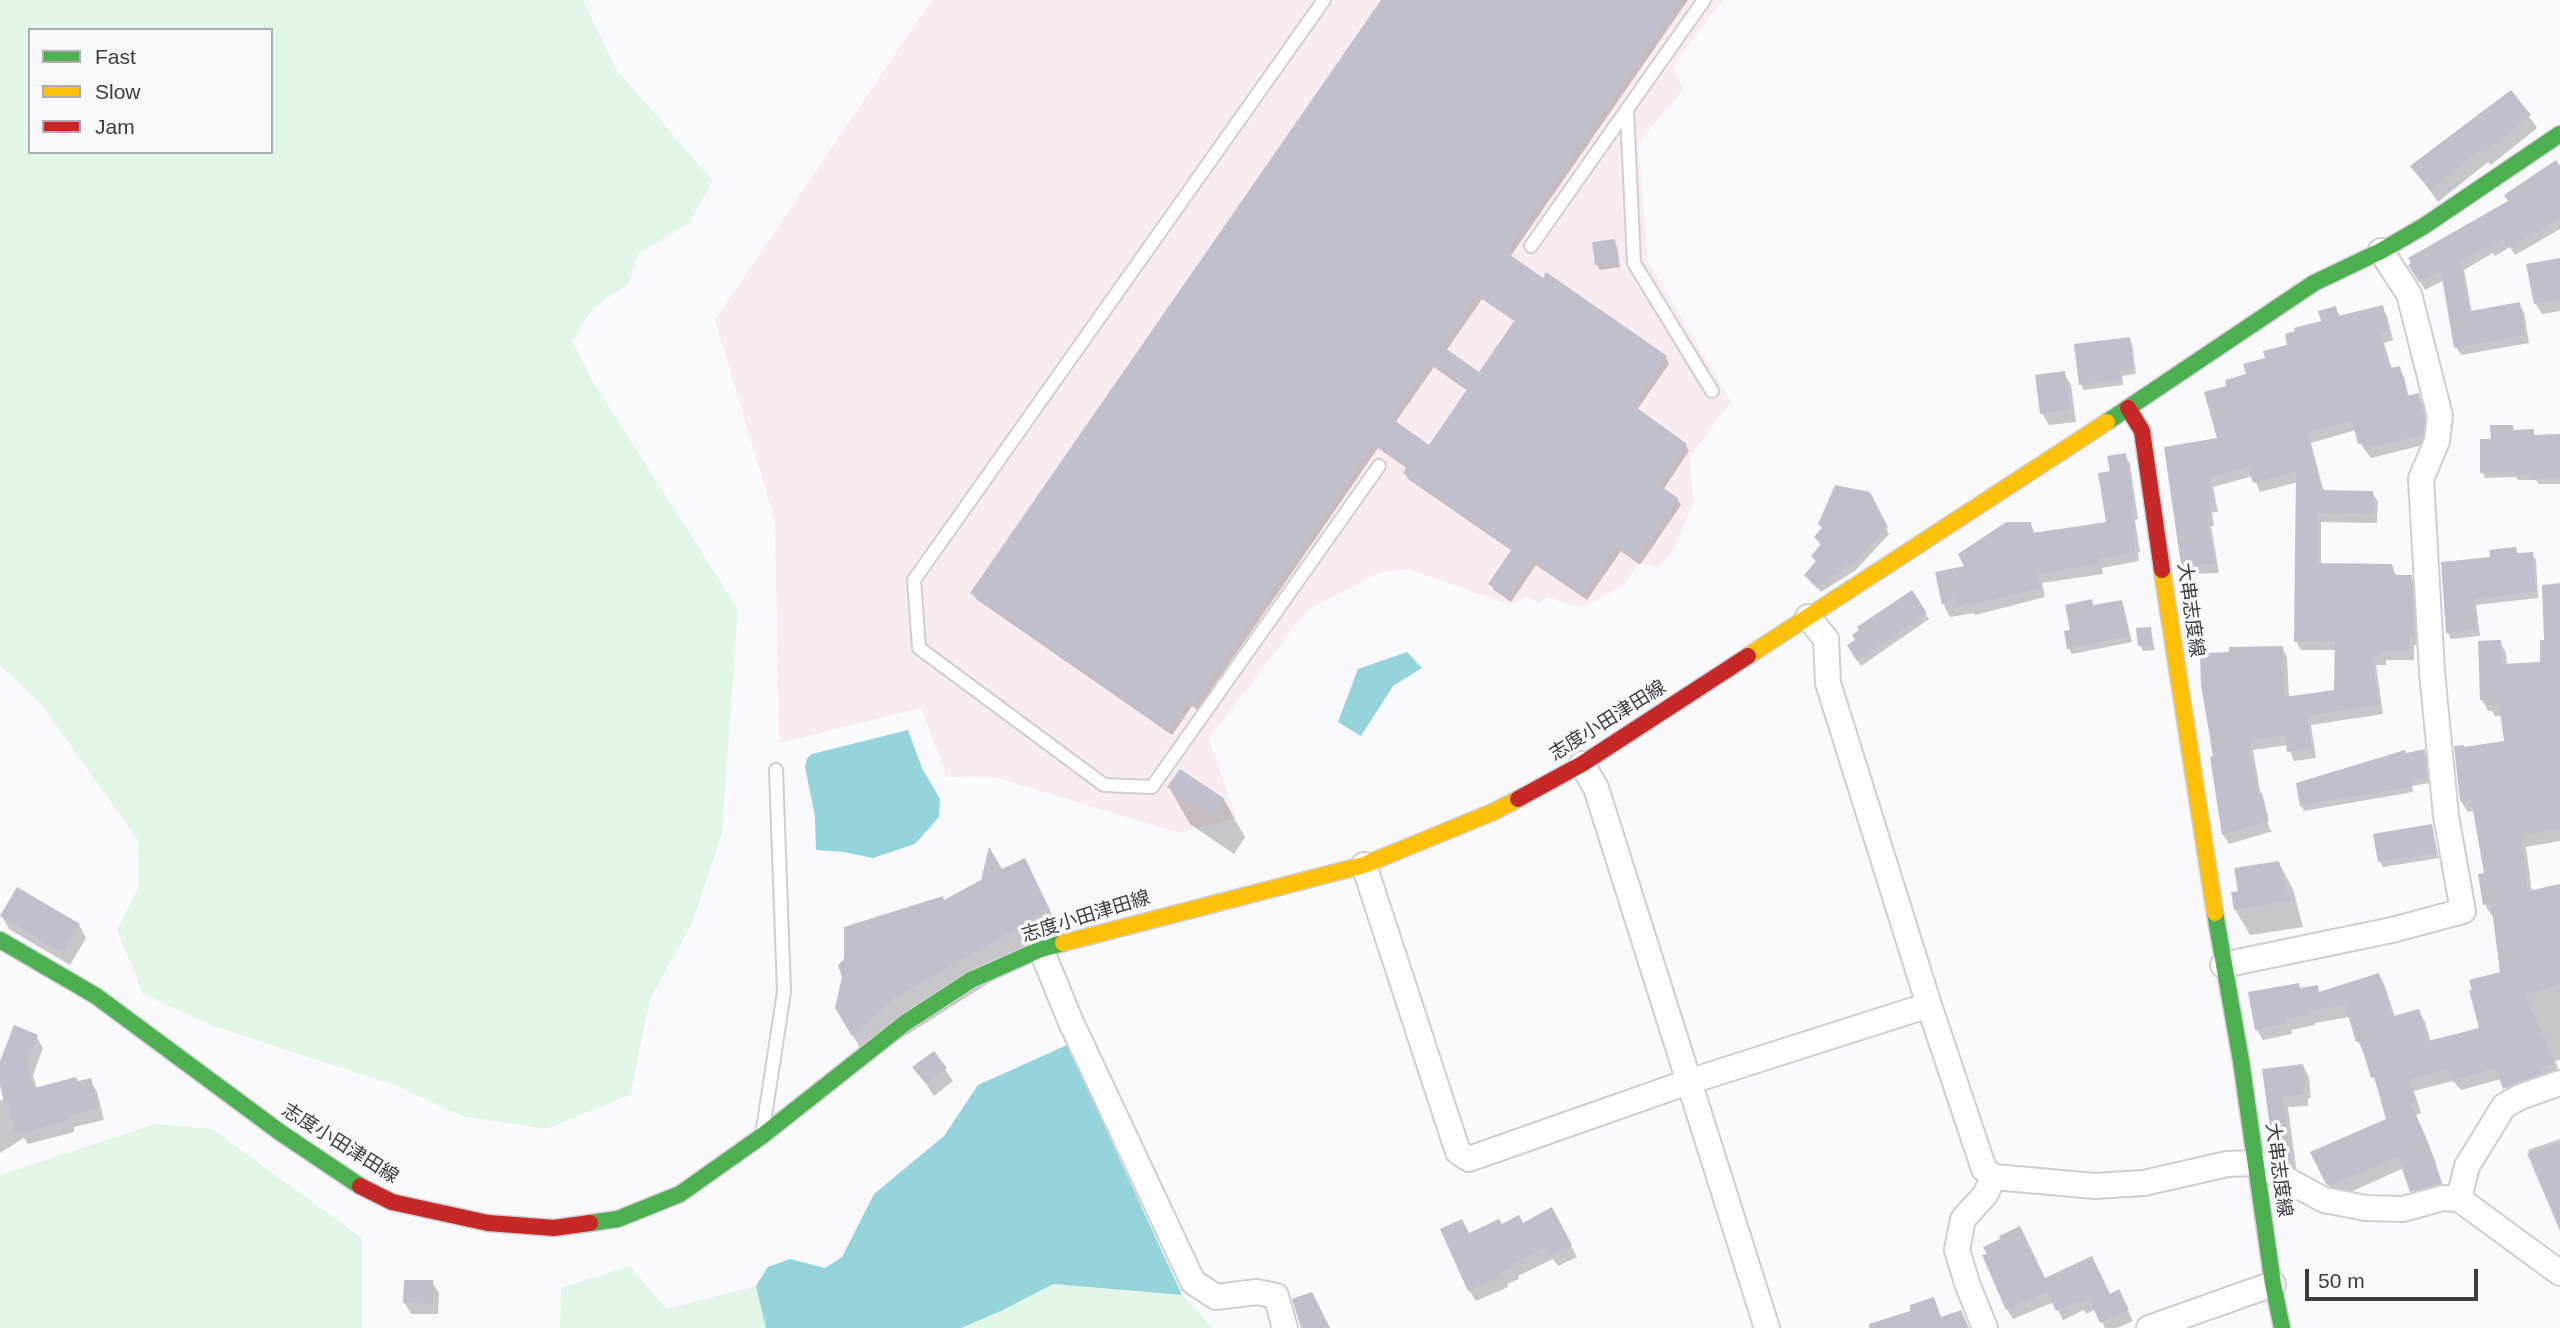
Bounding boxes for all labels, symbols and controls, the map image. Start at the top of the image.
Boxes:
legend [28,28,273,154]
text: Fast [95,45,136,68]
text: Slow [95,80,141,103]
text: Jam [95,115,135,138]
street label: 大串志度線 [2172,561,2208,659]
street label: 志度小田津田線 [1546,676,1670,766]
street label: 志度小田津田線 [1019,887,1153,947]
street label: 志度小田津田線 [278,1099,402,1189]
street label: 大串志度線 [2260,1121,2296,1219]
scale bar [2308,1254,2481,1298]
text: 50 m [2318,1269,2365,1292]

